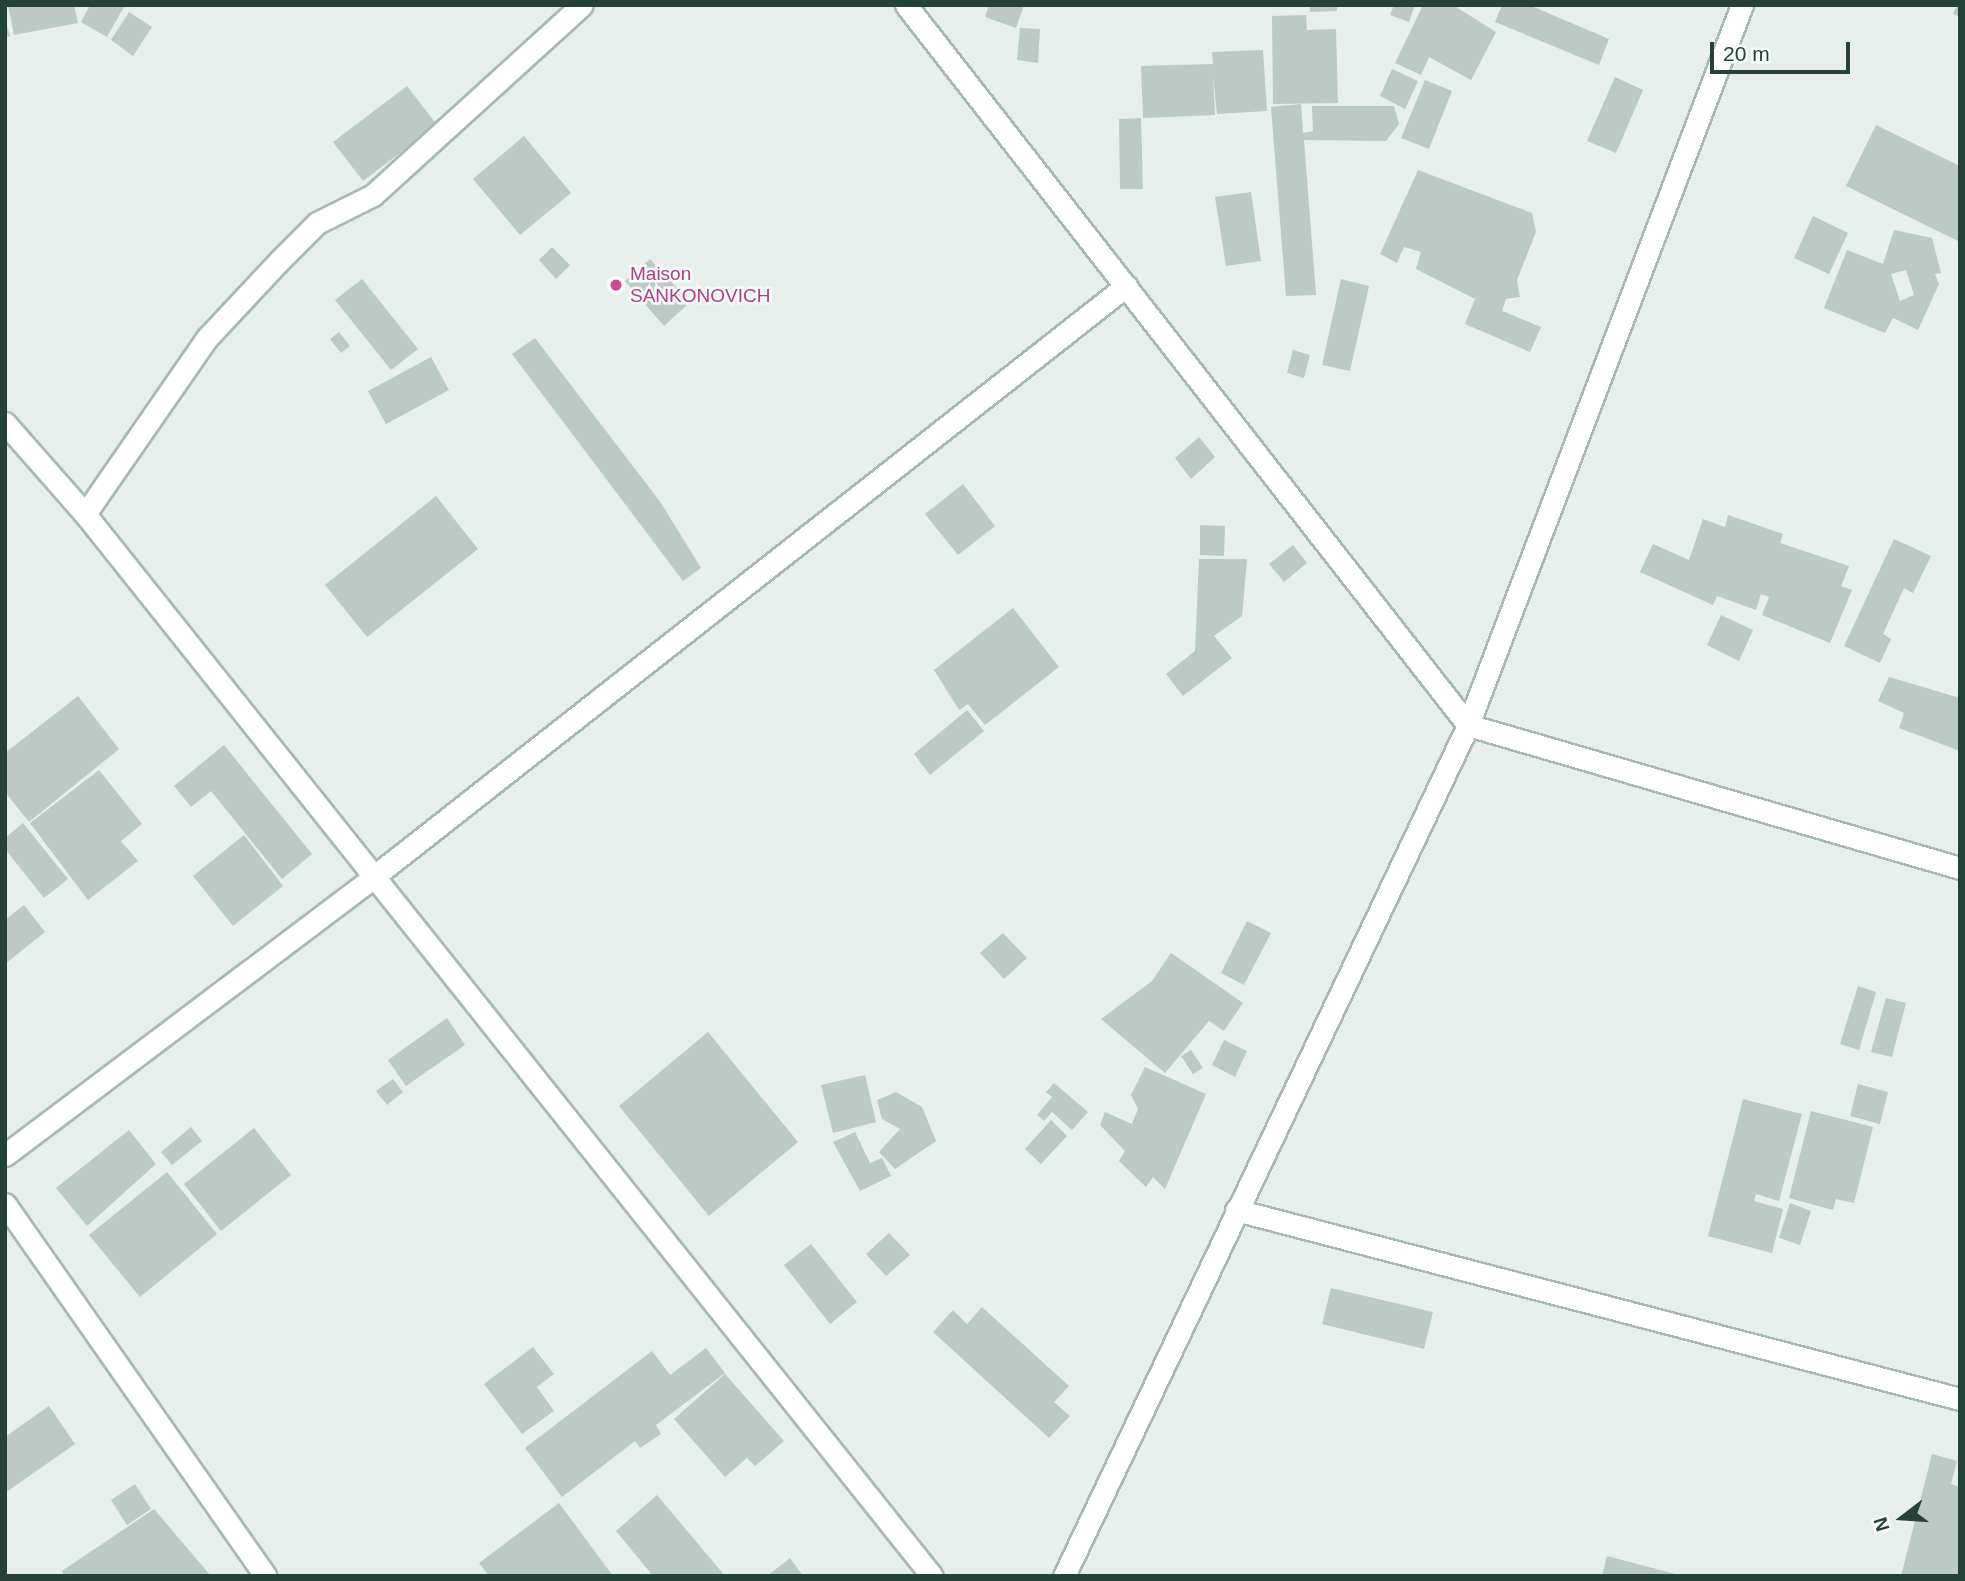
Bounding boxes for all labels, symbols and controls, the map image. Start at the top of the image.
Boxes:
scale bar [1713,28,1853,72]
text: 20 m [1723,42,1770,65]
place label: Maison SANKONOVICH [630,263,770,307]
marker: Maison SANKONOVICH [608,277,624,293]
north arrow [1867,1483,1937,1553]
text: N [1869,1515,1893,1534]

